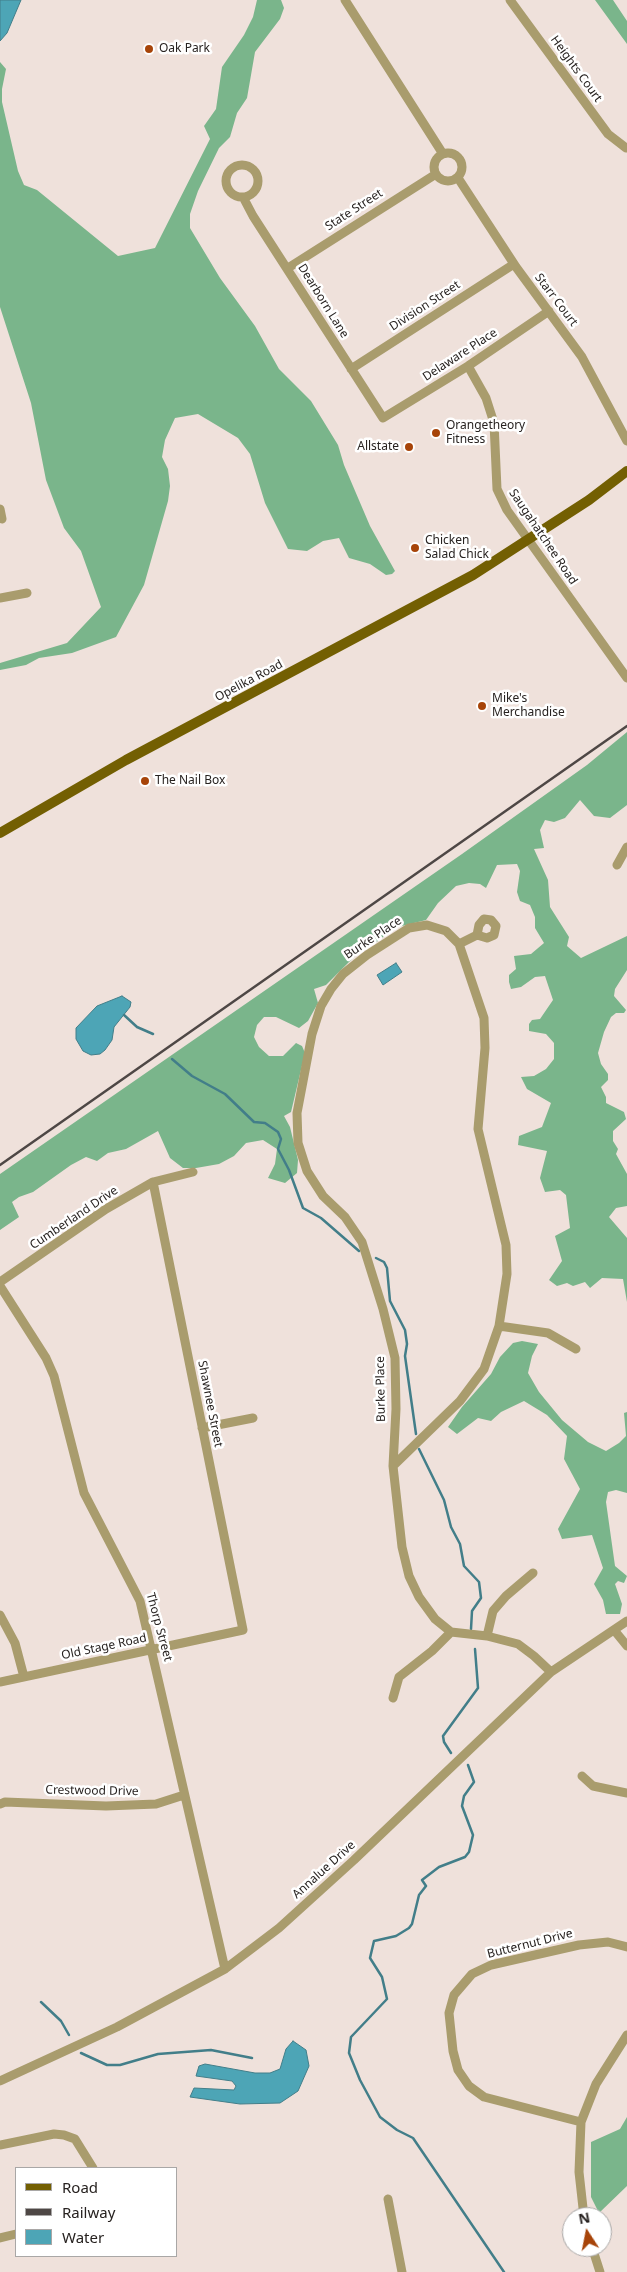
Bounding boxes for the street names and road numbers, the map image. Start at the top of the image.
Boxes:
street label: Heights Court [547,33,605,105]
street label: State Street [323,186,385,234]
street label: Dearborn Lane [294,261,352,341]
street label: Starr Court [532,271,580,329]
street label: Division Street [387,278,463,334]
street label: Delaware Place [420,326,500,384]
street label: Saugahatchee Road [506,487,580,587]
street label: Opelika Road [213,657,285,705]
street label: Burke Place [342,914,404,962]
street label: Cumberland Drive [27,1183,121,1253]
street label: Burke Place [373,1356,389,1422]
street label: Shawnee Street [195,1360,225,1448]
street label: Thorp Street [143,1591,175,1663]
street label: Old Stage Road [60,1631,148,1663]
street label: Crestwood Drive [45,1783,139,1799]
street label: Annalue Drive [290,1838,358,1902]
street label: Butternut Drive [486,1926,574,1962]

